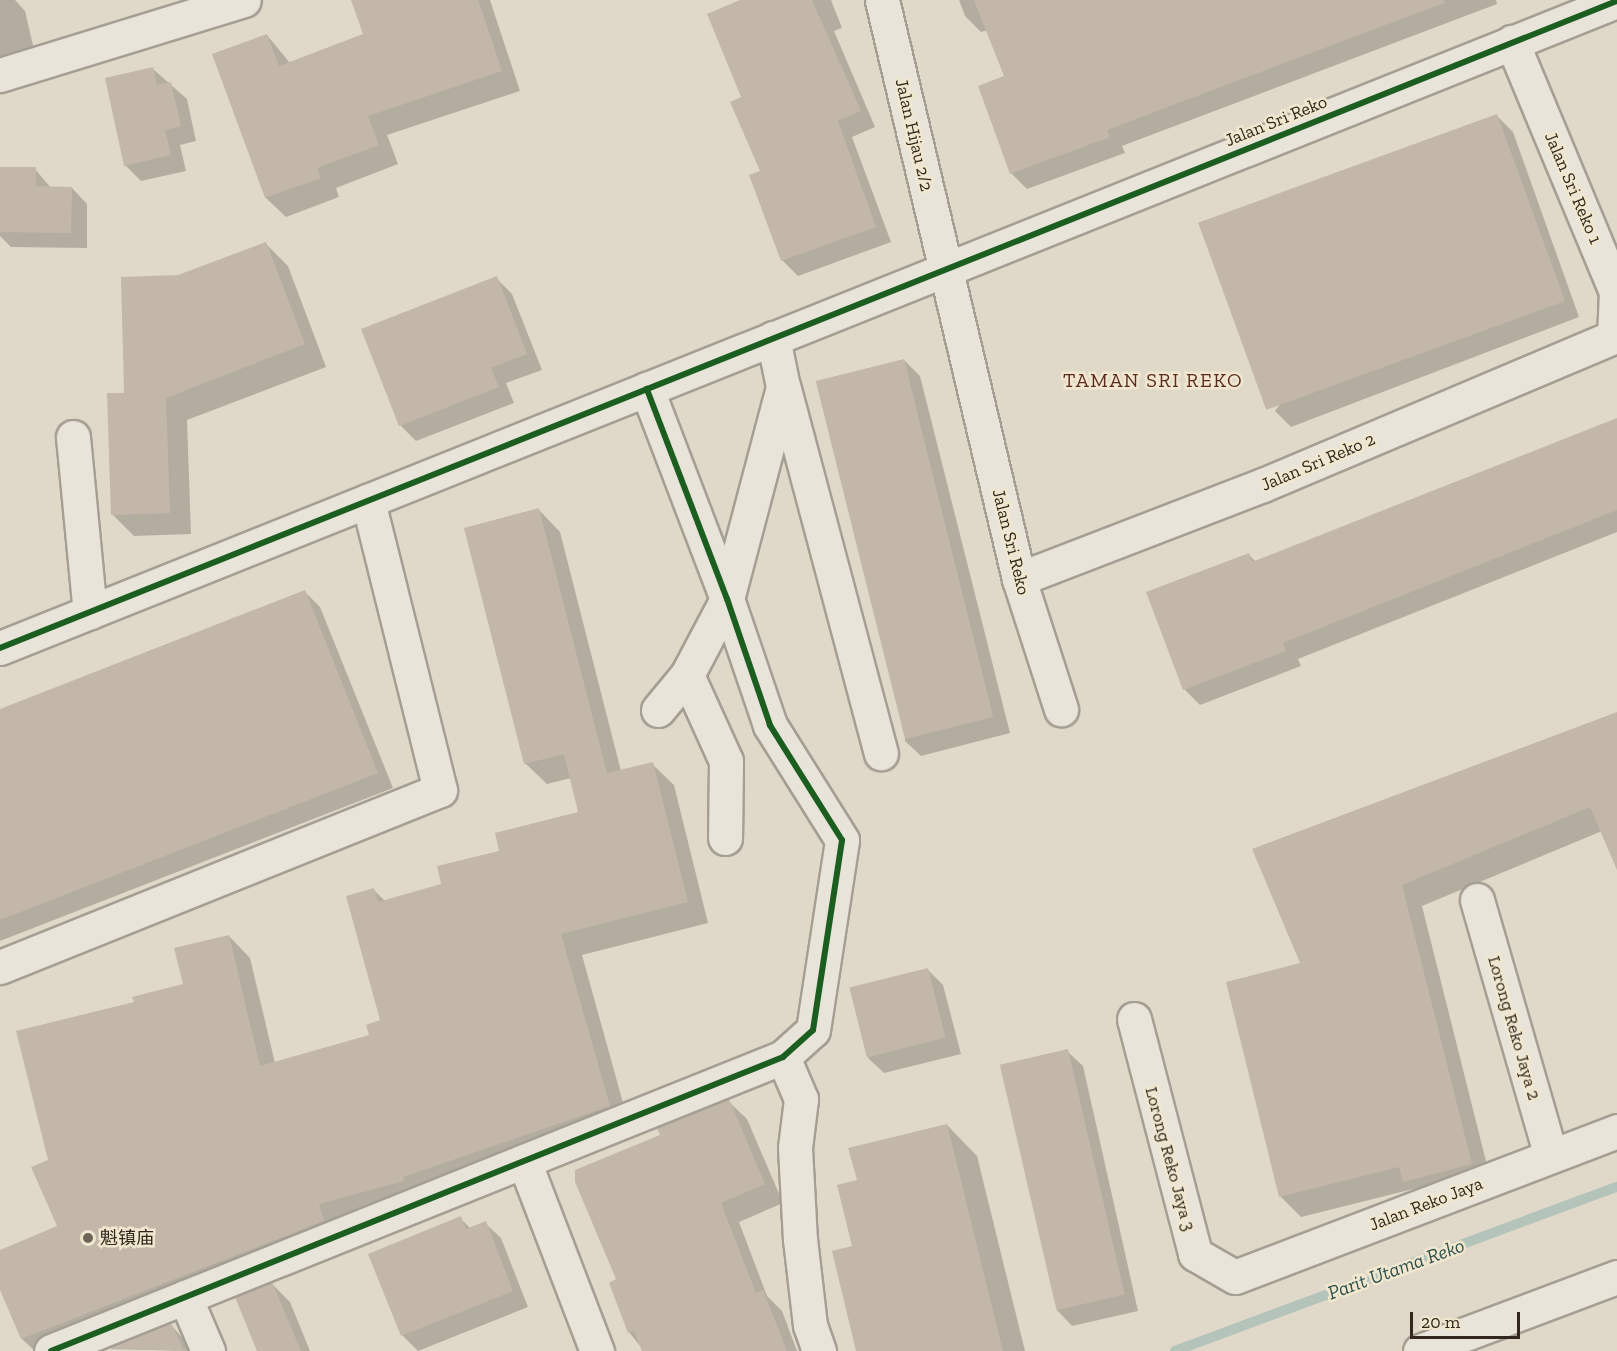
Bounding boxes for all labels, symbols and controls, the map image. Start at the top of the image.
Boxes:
street label: Jalan Hijau 2/2 [891,77,937,193]
street label: Jalan Sri Reko [1222,91,1330,151]
street label: Jalan Sri Reko 1 [1540,129,1606,247]
district label: TAMAN SRI REKO [1063,368,1243,392]
street label: Jalan Sri Reko 2 [1258,428,1378,496]
street label: Jalan Sri Reko [987,487,1035,597]
street label: Lorong Reko Jaya 2 [1483,953,1545,1103]
street label: Lorong Reko Jaya 3 [1140,1084,1200,1234]
street label: Jalan Reko Jaya [1366,1172,1486,1236]
place label: 魁镇庙 [100,1227,154,1249]
marker: 魁镇庙 [81,1231,95,1245]
water label: Parit Utama Reko [1324,1233,1468,1305]
scale bar [1413,1300,1522,1338]
text: 20 m [1421,1311,1460,1333]

